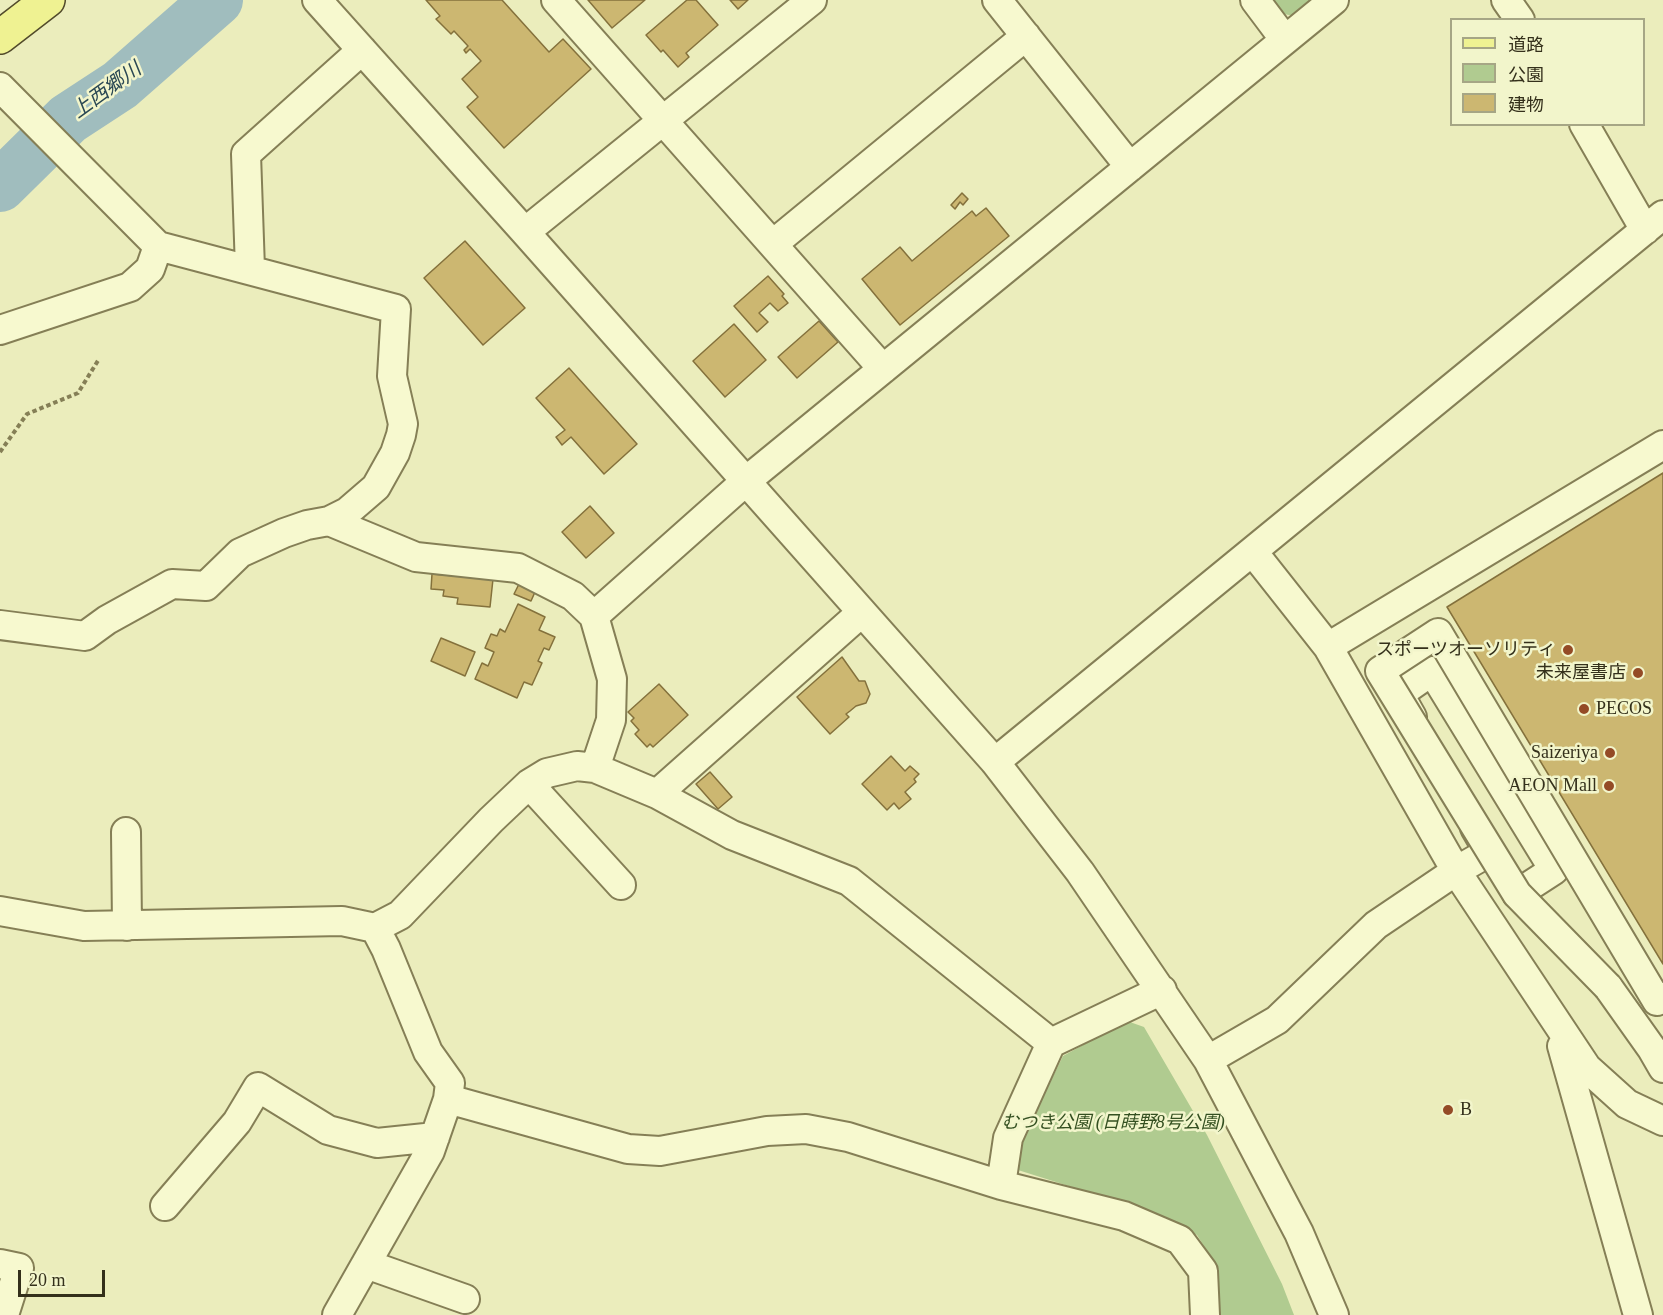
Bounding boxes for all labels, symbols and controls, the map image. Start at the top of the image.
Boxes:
legend [1450,18,1645,126]
text: 道路 [1508,35,1544,55]
water label: 上西郷川 [68,58,146,124]
text: 公園 [1508,65,1544,85]
text: 建物 [1508,95,1544,115]
place label: スポーツオーソリティ [1376,639,1556,661]
marker: スポーツオーソリティ [1561,643,1575,657]
place label: 未来屋書店 [1536,662,1626,684]
marker: 未来屋書店 [1631,666,1645,680]
place label: PECOS [1596,698,1652,720]
marker: PECOS [1577,702,1591,716]
place label: Saizeriya [1531,742,1598,764]
marker: Saizeriya [1603,746,1617,760]
place label: AEON Mall [1509,775,1597,797]
marker: AEON Mall [1602,779,1616,793]
place label: B [1460,1099,1472,1121]
marker: B [1441,1103,1455,1117]
park label: むつき公園 (日蒔野8号公園) [1001,1112,1225,1134]
scale bar [21,1258,108,1296]
text: 20 m [29,1270,66,1290]

